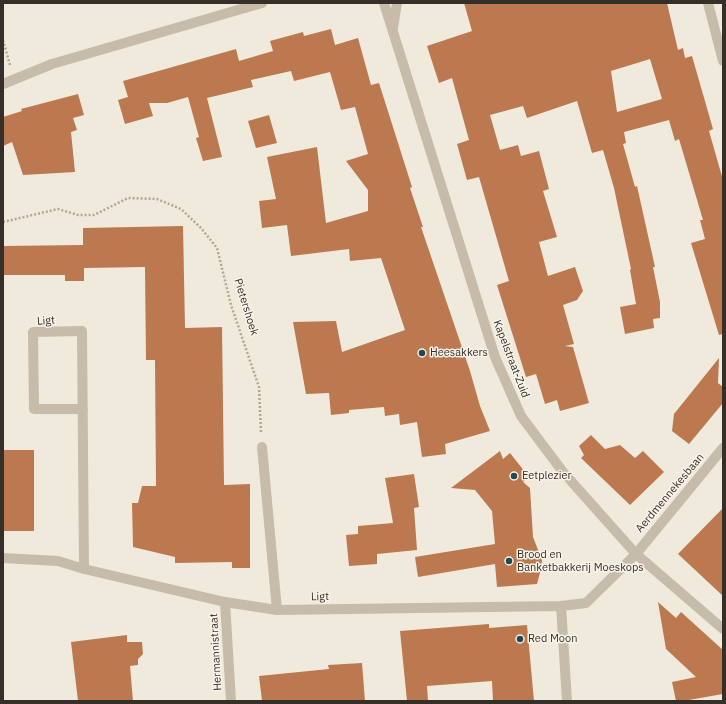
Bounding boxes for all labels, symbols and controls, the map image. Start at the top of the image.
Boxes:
street label: Pietershoek [231,277,261,337]
street label: Ligt [37,314,55,328]
street label: Kapelstraat-Zuid [490,318,532,400]
place label: Heesakkers [430,346,488,360]
marker: Heesakkers [417,348,427,358]
street label: Aerdmennekesbaan [633,451,707,535]
place label: Eetplezier [522,469,571,483]
marker: Eetplezier [509,471,519,481]
place label: Brood en Banketbakkerij Moeskops [517,548,644,574]
marker: Brood en Banketbakkerij Moeskops [504,556,514,566]
street label: Ligt [311,590,329,604]
street label: Hermannistraat [207,613,225,691]
place label: Red Moon [528,632,577,646]
marker: Red Moon [515,634,525,644]

